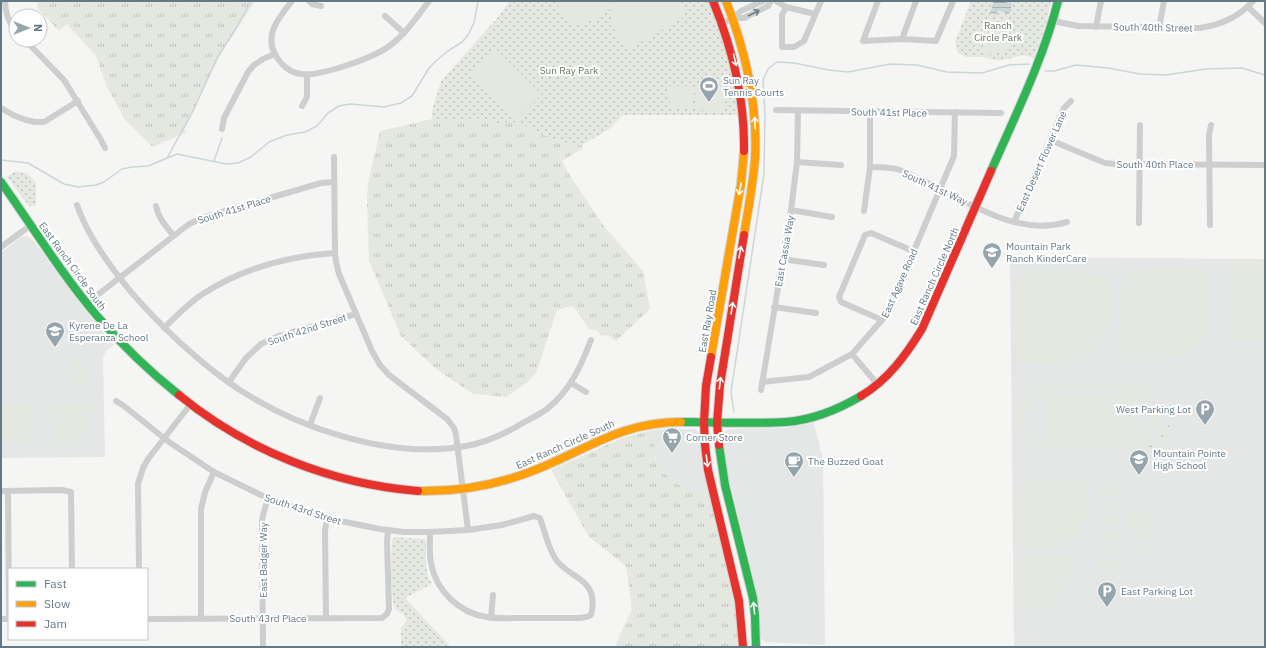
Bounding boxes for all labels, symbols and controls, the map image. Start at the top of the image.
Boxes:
north arrow [8,8,48,48]
one-way arrow [748,9,760,16]
park label: Ranch Circle Park [974,19,1023,44]
street label: South 40th Street [1113,20,1193,35]
text: N [31,24,45,32]
one-way arrow [731,53,739,66]
park label: Sun Ray Park [540,64,599,77]
place label: Sun Ray Tennis Courts [723,74,784,99]
sports icon: Sun Ray Tennis Courts [698,75,720,103]
street label: South 41st Place [851,105,928,120]
street label: East Desert Flower Lane [1013,109,1070,213]
one-way arrow [752,117,759,130]
street label: South 40th Place [1117,158,1194,171]
street label: South 41st Way [900,167,969,208]
one-way arrow [736,182,744,195]
street label: South 41st Place [196,192,273,227]
street label: East Cassia Way [772,214,797,288]
street label: East Ranch Circle South [36,219,109,313]
street label: East Ranch Circle North [907,225,962,327]
place label: Mountain Park Ranch KinderCare [1006,240,1087,265]
school or university icon: Mountain Park Ranch KinderCare [981,241,1003,269]
one-way arrow [737,246,745,259]
street label: East Agave Road [878,247,921,320]
street label: East Ray Road [696,289,719,354]
one-way arrow [728,302,736,315]
street label: South 42nd Street [266,310,349,348]
place label: Kyrene De La Esperanza School [69,319,149,344]
school or university icon: Kyrene De La Esperanza School [44,320,66,348]
one-way arrow [716,377,724,390]
parking icon: West Parking Lot [1194,398,1216,426]
place label: West Parking Lot [1116,403,1191,416]
street label: East Ranch Circle South [514,417,616,472]
supermarket icon: Corner Store [661,426,683,454]
place label: Corner Store [686,431,743,444]
place label: Mountain Pointe High School [1153,447,1227,472]
school or university icon: Mountain Pointe High School [1128,448,1150,476]
cafe icon: The Buzzed Goat [783,450,805,478]
one-way arrow [703,454,711,467]
place label: The Buzzed Goat [808,455,884,468]
street label: South 43rd Street [263,491,343,528]
street label: East Badger Way [257,522,270,598]
legend [8,568,148,640]
text: Fast [44,576,67,591]
parking icon: East Parking Lot [1096,580,1118,608]
place label: East Parking Lot [1121,585,1193,598]
text: Slow [44,596,70,611]
one-way arrow [750,602,758,615]
street label: South 43rd Place [230,612,307,625]
text: Jam [44,616,67,631]

